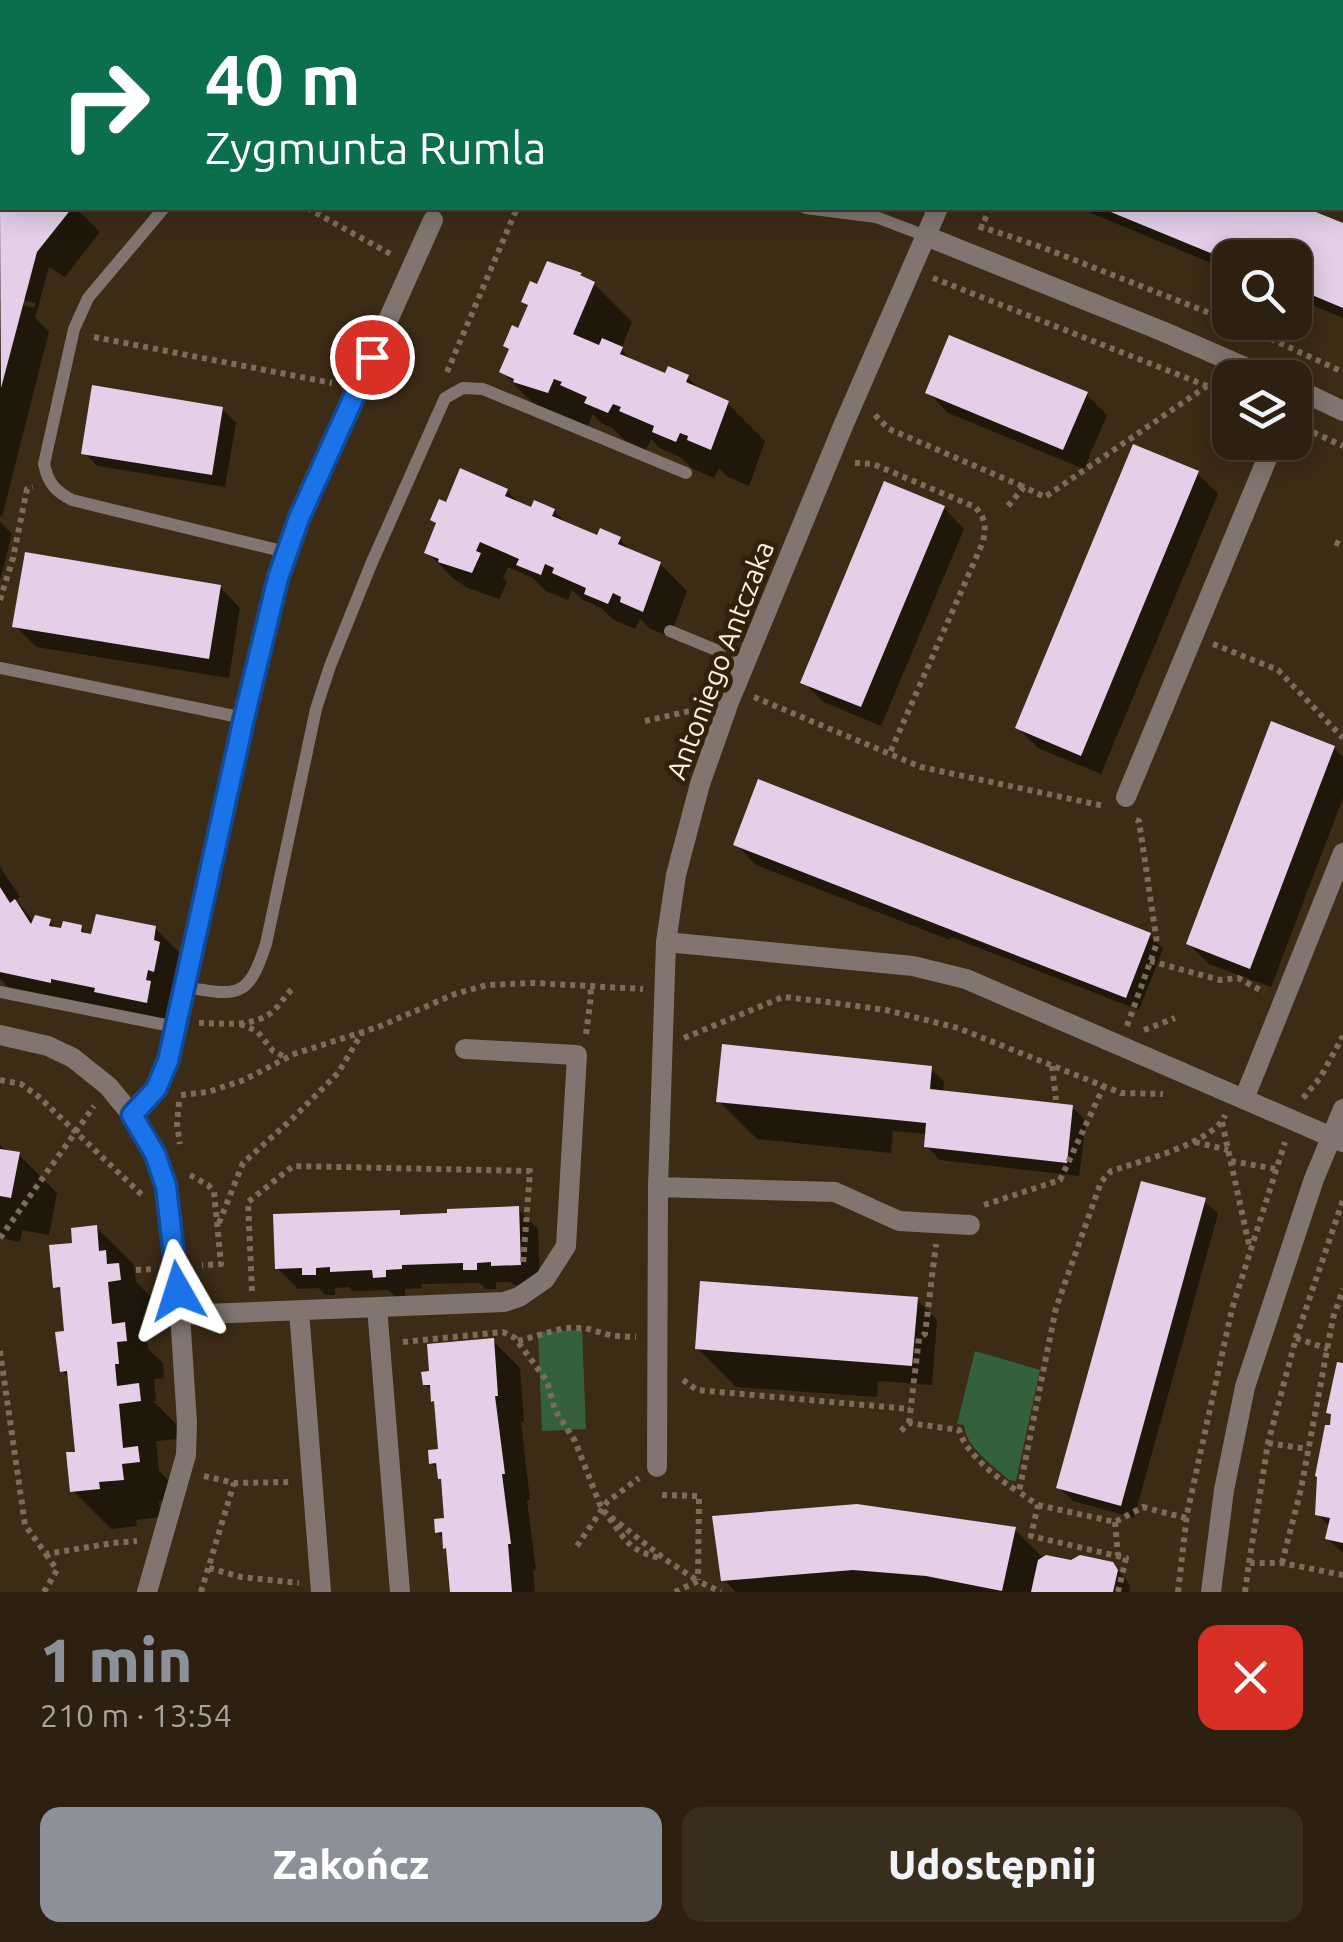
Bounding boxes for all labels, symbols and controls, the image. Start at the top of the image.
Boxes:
icon: right [40,40,170,170]
text: 40 m [205,40,361,118]
text: Zygmunta Rumla [205,122,546,173]
map controls [1212,240,1312,460]
button: search [1212,240,1312,340]
pin [330,315,415,400]
icon: arrive [345,330,400,385]
button: layers [1212,360,1312,460]
street label: Antoniego Antczaka [660,536,779,783]
position arrow [126,1239,230,1343]
button: close [1198,1625,1303,1730]
text: 1 min [40,1626,193,1693]
text: 210 m · 13:54 [40,1697,232,1733]
button: Zakończ [40,1807,662,1922]
button: Udostępnij [682,1807,1303,1922]

